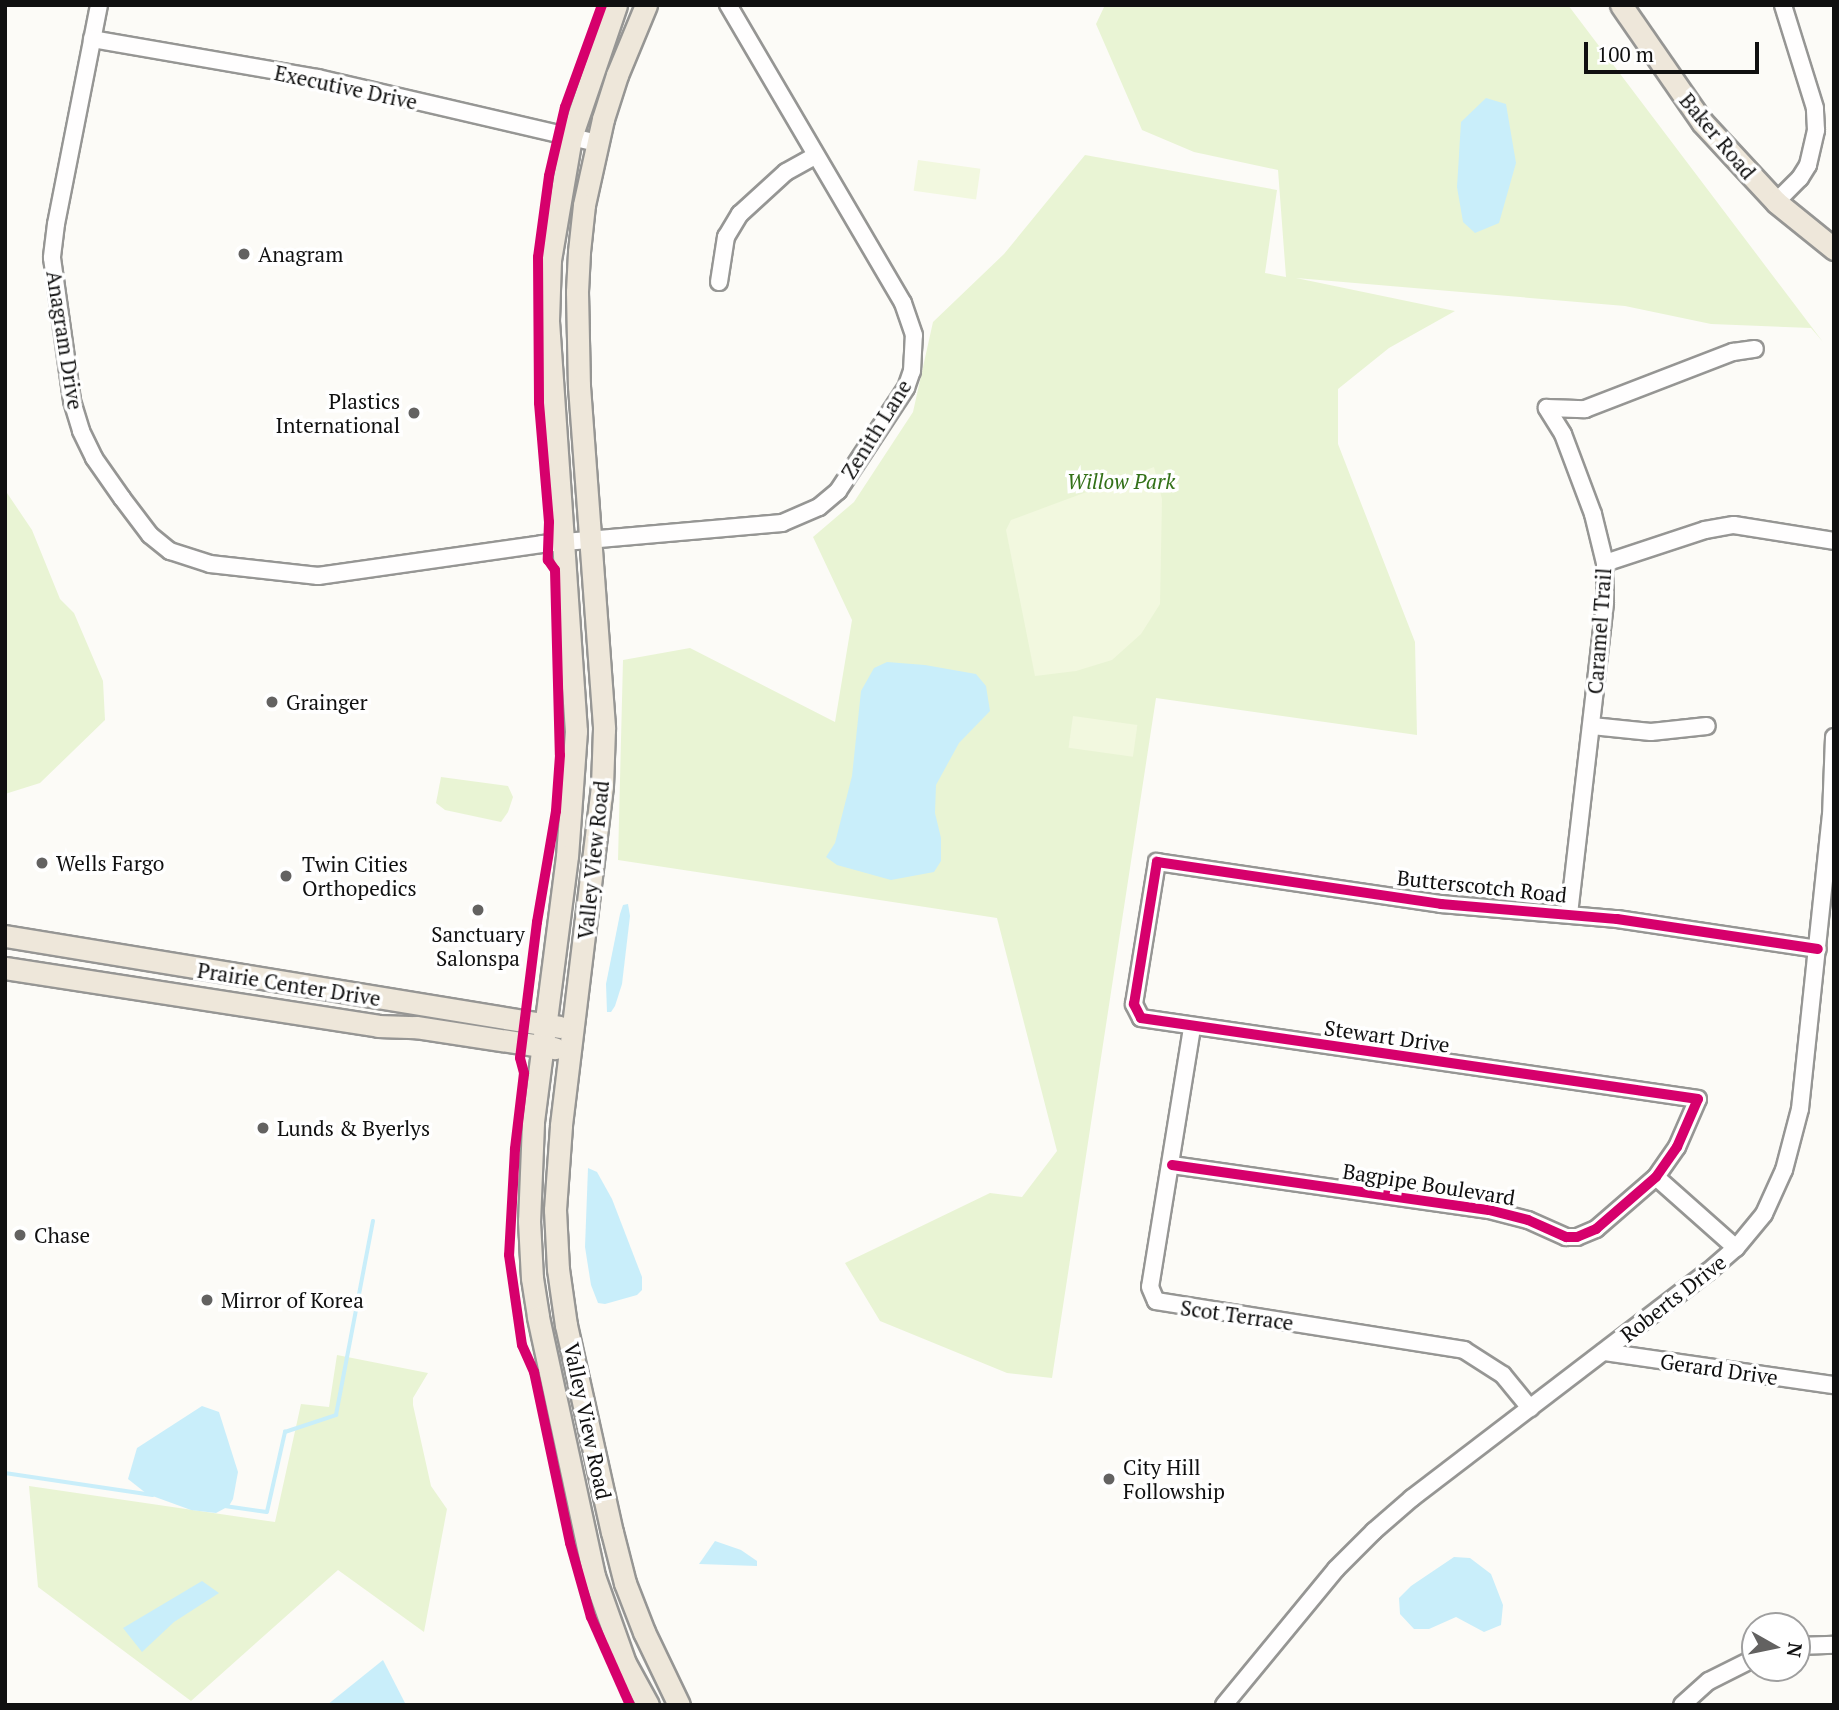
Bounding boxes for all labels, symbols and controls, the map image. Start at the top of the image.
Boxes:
scale bar [1587,28,1762,72]
text: 100 m [1597,40,1654,68]
street label: Executive Drive [272,60,420,114]
street label: Baker Road [1675,88,1761,184]
place label: Anagram [258,241,343,267]
marker: Anagram [236,246,252,262]
street label: Anagram Drive [42,269,88,411]
street label: Zenith Lane [836,375,916,483]
place label: Plastics International [276,388,400,438]
marker: Plastics International [406,405,422,421]
park label: Willow Park [1067,468,1175,494]
street label: Caramel Trail [1582,567,1616,695]
place label: Grainger [286,689,368,715]
marker: Grainger [264,694,280,710]
street label: Valley View Road [572,779,614,941]
place label: Wells Fargo [56,850,164,876]
place label: Twin Cities Orthopedics [302,851,417,901]
marker: Wells Fargo [34,855,50,871]
street label: Butterscotch Road [1396,865,1568,907]
marker: Twin Cities Orthopedics [276,866,296,886]
marker: Sanctuary Salonspa [470,902,486,918]
place label: Sanctuary Salonspa [431,921,525,971]
street label: Prairie Center Drive [196,957,382,1011]
street label: Stewart Drive [1323,1015,1451,1057]
place label: Lunds & Byerlys [277,1115,430,1141]
marker: Lunds & Byerlys [255,1120,271,1136]
street label: Bagpipe Boulevard [1341,1158,1517,1210]
place label: Chase [34,1222,90,1248]
marker: Chase [12,1227,28,1243]
street label: Roberts Drive [1615,1249,1731,1347]
place label: Mirror of Korea [221,1287,364,1313]
marker: Mirror of Korea [199,1292,215,1308]
street label: Scot Terrace [1179,1295,1295,1335]
street label: Valley View Road [559,1340,617,1502]
street label: Gerard Drive [1659,1348,1779,1390]
place label: City Hill Followship [1123,1454,1225,1504]
marker: City Hill Followship [1101,1471,1117,1487]
north arrow [1741,1612,1811,1682]
text: N [1782,1641,1809,1659]

